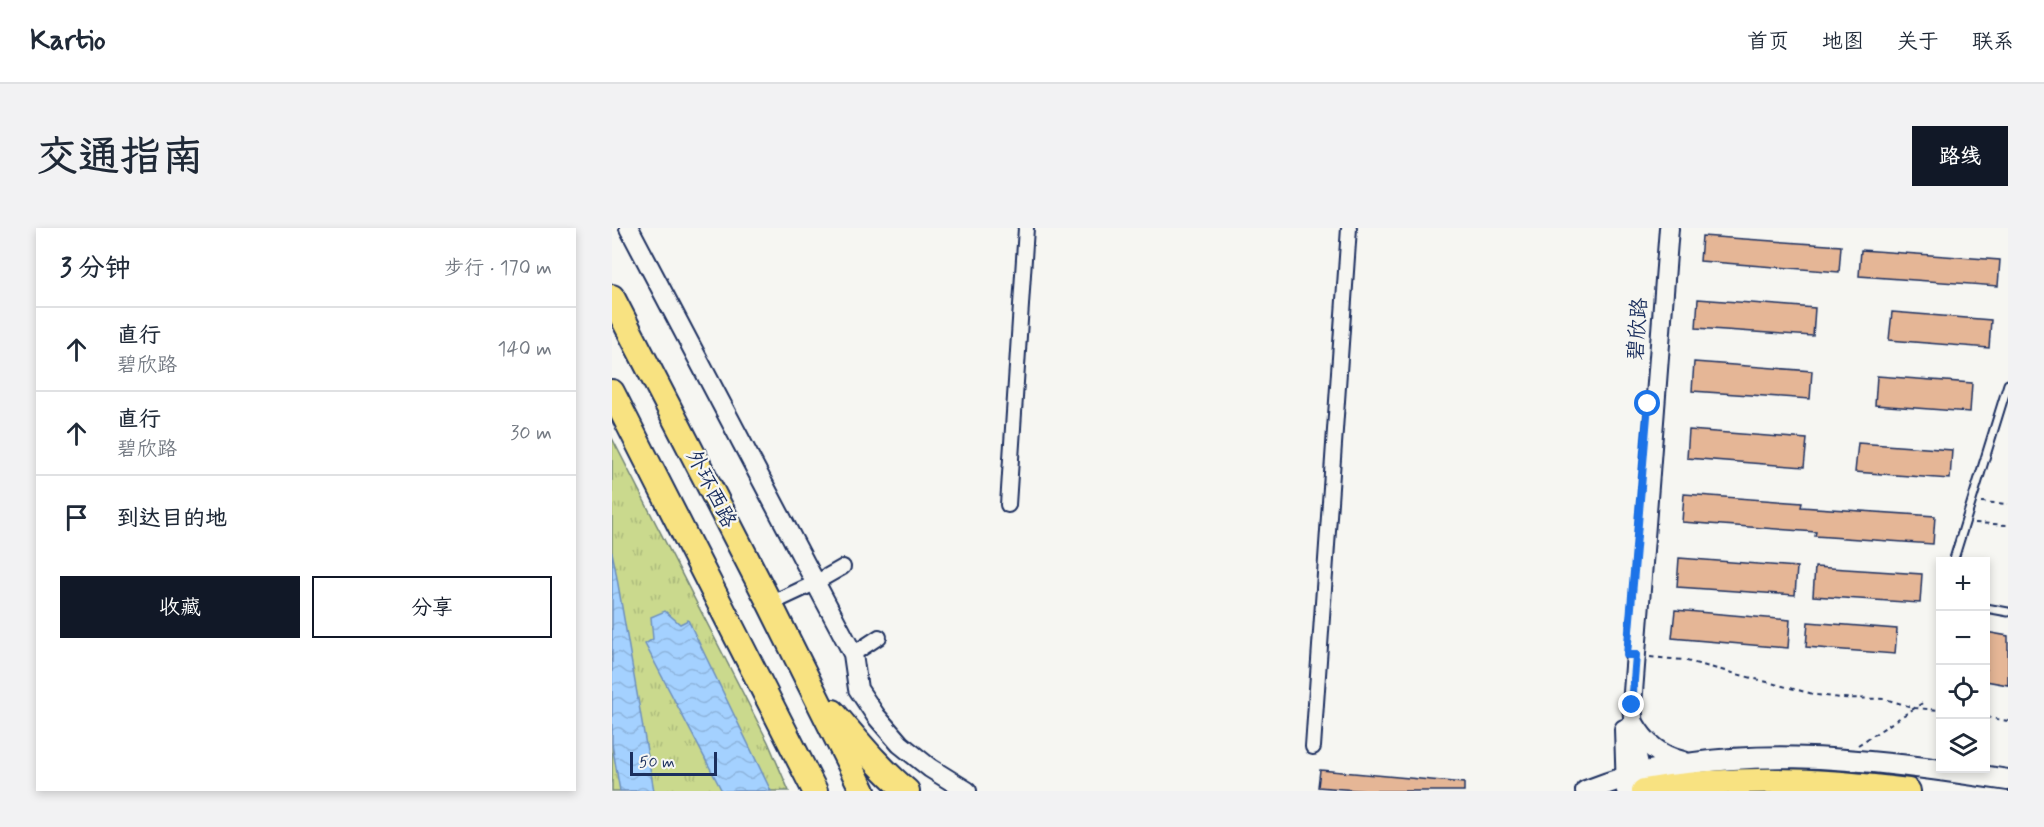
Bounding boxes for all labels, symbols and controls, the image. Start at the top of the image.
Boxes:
text: Kartio [30,23,106,60]
text: 首页 [1747,28,1789,56]
text: 地图 [1822,28,1864,56]
text: 关于 [1897,28,1939,56]
text: 联系 [1972,28,2014,56]
button: 路线 [1912,126,2008,186]
text: 交通指南 [36,131,204,186]
text: 3 分钟 [60,252,131,286]
text: 步行 · 170 m [444,255,552,282]
street label: 碧欣路 [1622,297,1654,361]
text: 直行 [117,322,161,350]
icon: ahead [60,333,93,366]
text: 140 m [498,336,552,363]
text: 碧欣路 [117,352,177,379]
route start [1634,390,1660,416]
text: 直行 [117,406,161,434]
icon: ahead [60,417,93,450]
text: 30 m [510,420,552,447]
text: 碧欣路 [117,436,177,463]
street label: 外环西路 [679,445,743,533]
icon: arrive [60,501,93,534]
text: 到达目的地 [117,505,227,533]
map controls [1936,557,1990,773]
button: + [1936,557,1990,611]
button: 收藏 [60,576,300,638]
button: 分享 [312,576,552,638]
button: − [1936,611,1990,665]
button: locate [1936,665,1990,719]
route end [1618,691,1644,717]
button: layers [1936,719,1990,773]
scale bar [630,749,717,776]
text: 50 m [639,752,675,773]

